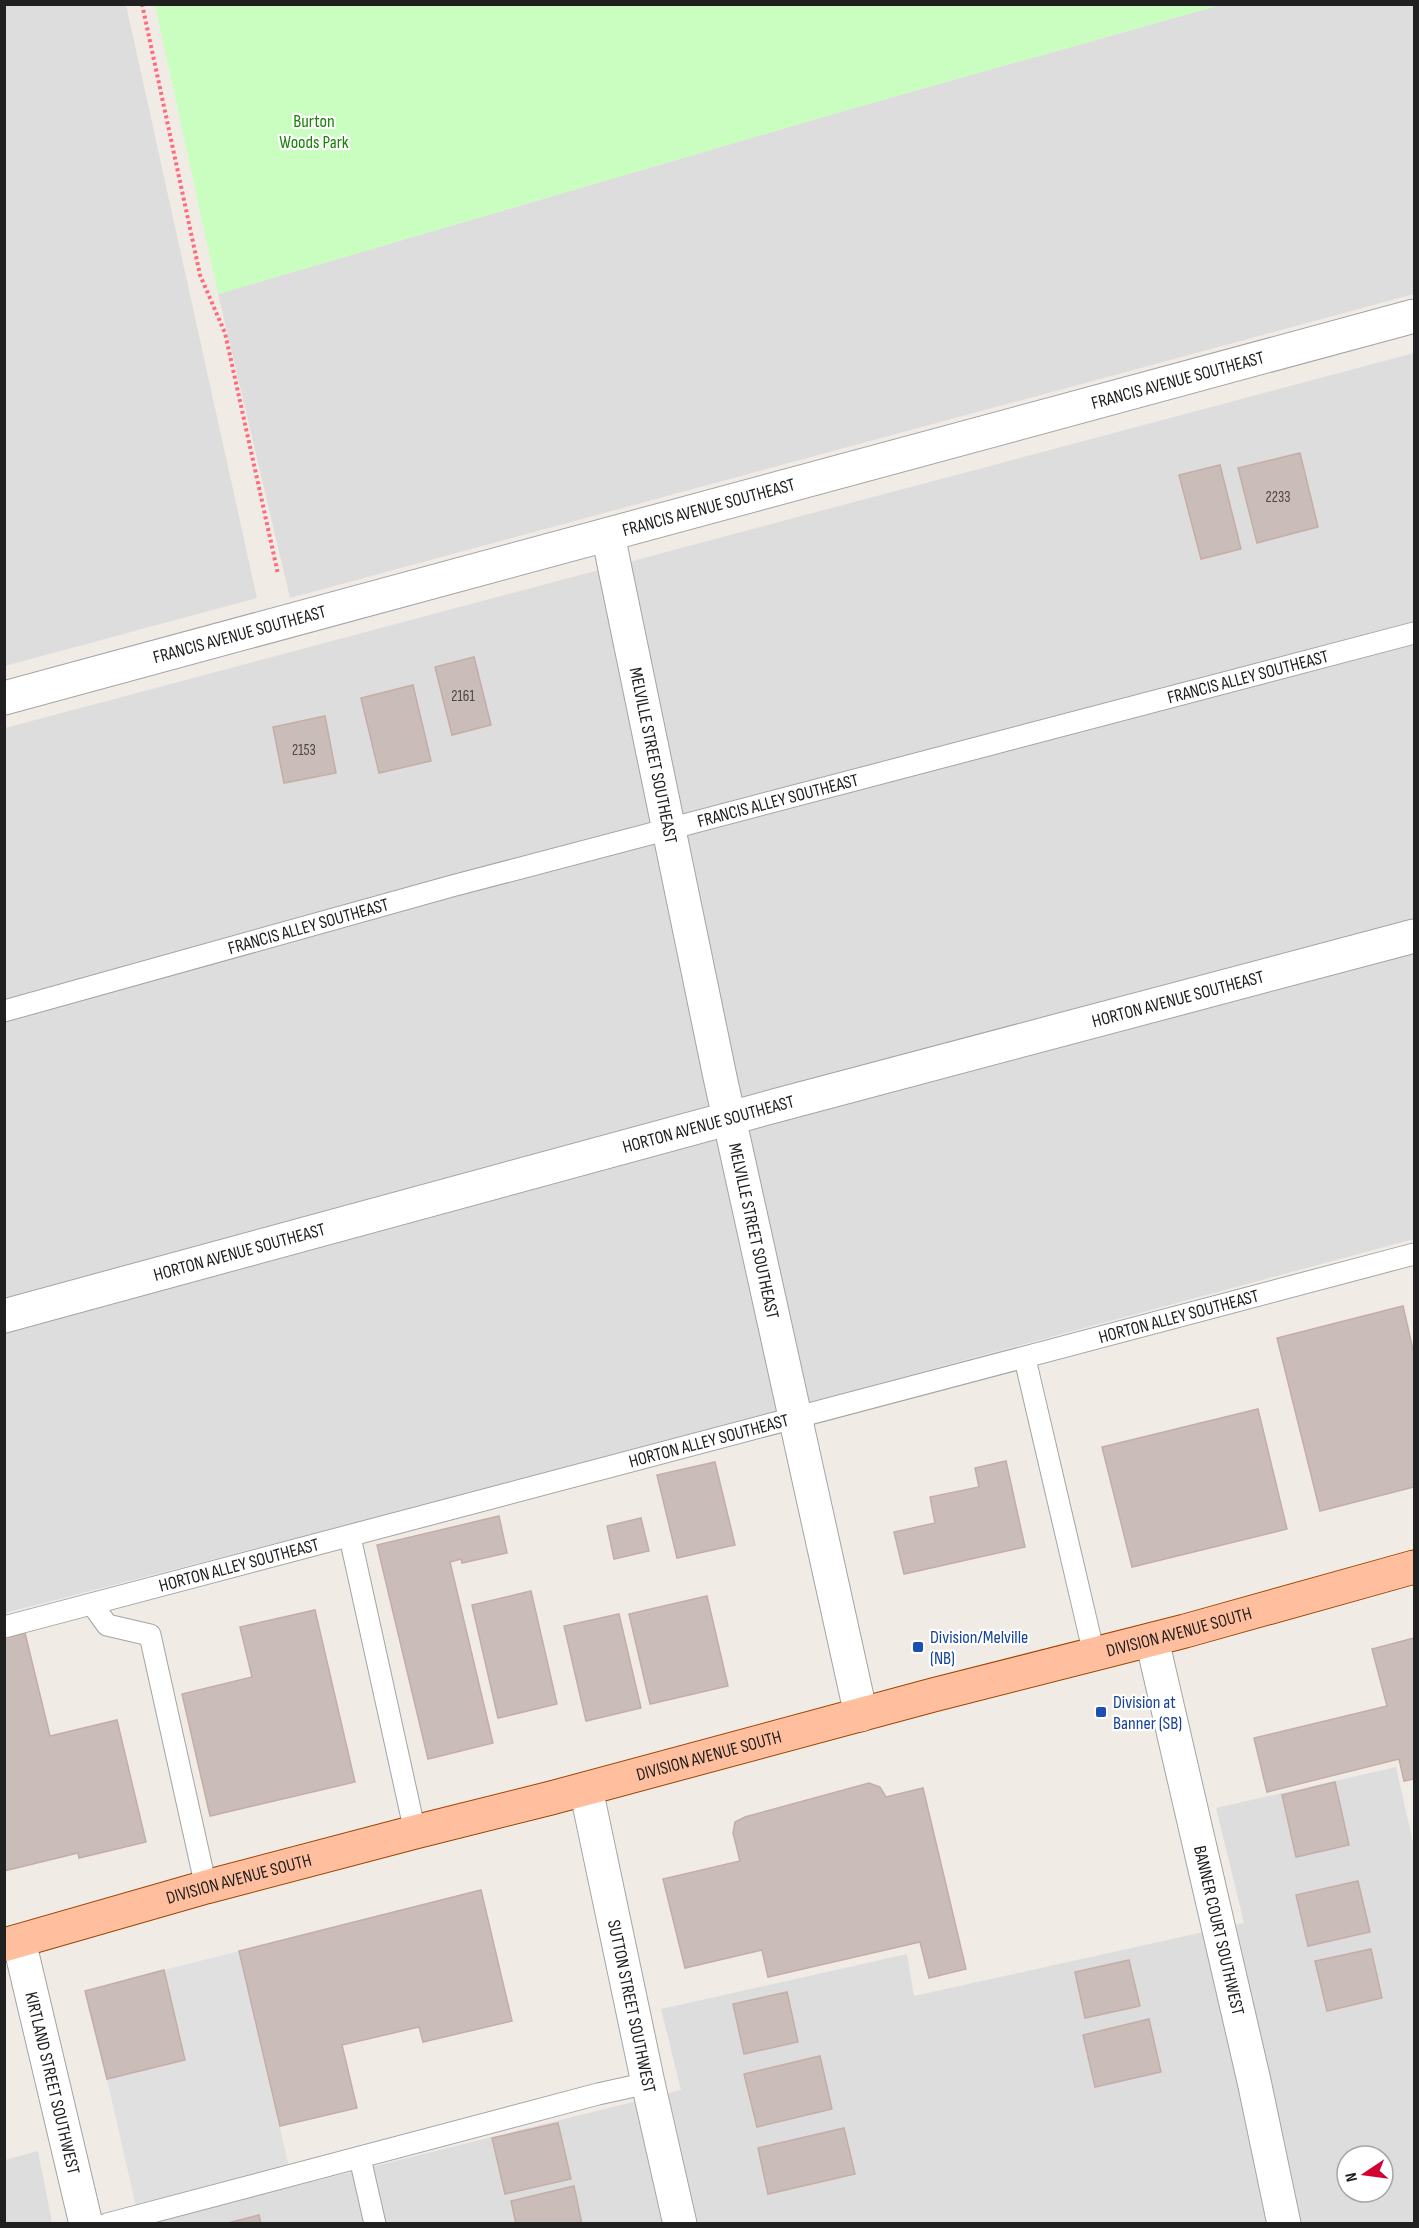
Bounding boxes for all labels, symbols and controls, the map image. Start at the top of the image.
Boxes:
park label: Burton Woods Park [279,111,349,153]
street label: FRANCIS AVENUE SOUTHEAST [1089,347,1266,413]
street label: FRANCIS AVENUE SOUTHEAST [620,474,797,541]
house number: 2233 [1266,488,1291,507]
street label: FRANCIS AVENUE SOUTHEAST [151,601,328,668]
street label: FRANCIS ALLEY SOUTHEAST [1165,645,1331,708]
street label: MELVILLE STREET SOUTHEAST [625,665,682,845]
house number: 2161 [451,687,475,706]
house number: 2153 [292,741,316,760]
street label: FRANCIS ALLEY SOUTHEAST [695,769,861,832]
street label: FRANCIS ALLEY SOUTHEAST [226,894,391,958]
street label: HORTON AVENUE SOUTHEAST [1090,966,1266,1032]
street label: HORTON AVENUE SOUTHEAST [620,1091,796,1157]
street label: MELVILLE STREET SOUTHEAST [724,1141,784,1321]
street label: HORTON AVENUE SOUTHEAST [151,1218,328,1285]
street label: HORTON ALLEY SOUTHEAST [1096,1285,1261,1347]
street label: HORTON ALLEY SOUTHEAST [626,1409,791,1472]
street label: HORTON ALLEY SOUTHEAST [157,1534,321,1596]
street label: DIVISION AVENUE SOUTH [1104,1602,1254,1661]
place label: Division/Melville (NB) [930,1627,1028,1669]
marker: Division/Melville (NB) [911,1640,925,1654]
place label: Division at Banner (SB) [1113,1692,1182,1734]
marker: Division at Banner (SB) [1094,1705,1108,1719]
street label: DIVISION AVENUE SOUTH [634,1726,784,1785]
street label: BANNER COURT SOUTHWEST [1189,1844,1249,2017]
street label: DIVISION AVENUE SOUTH [164,1849,314,1908]
street label: SUTTON STREET SOUTHWEST [603,1918,660,2095]
street label: KIRTLAND STREET SOUTHWEST [21,1990,84,2176]
north arrow [1335,2144,1395,2204]
text: N [1342,2171,1362,2183]

